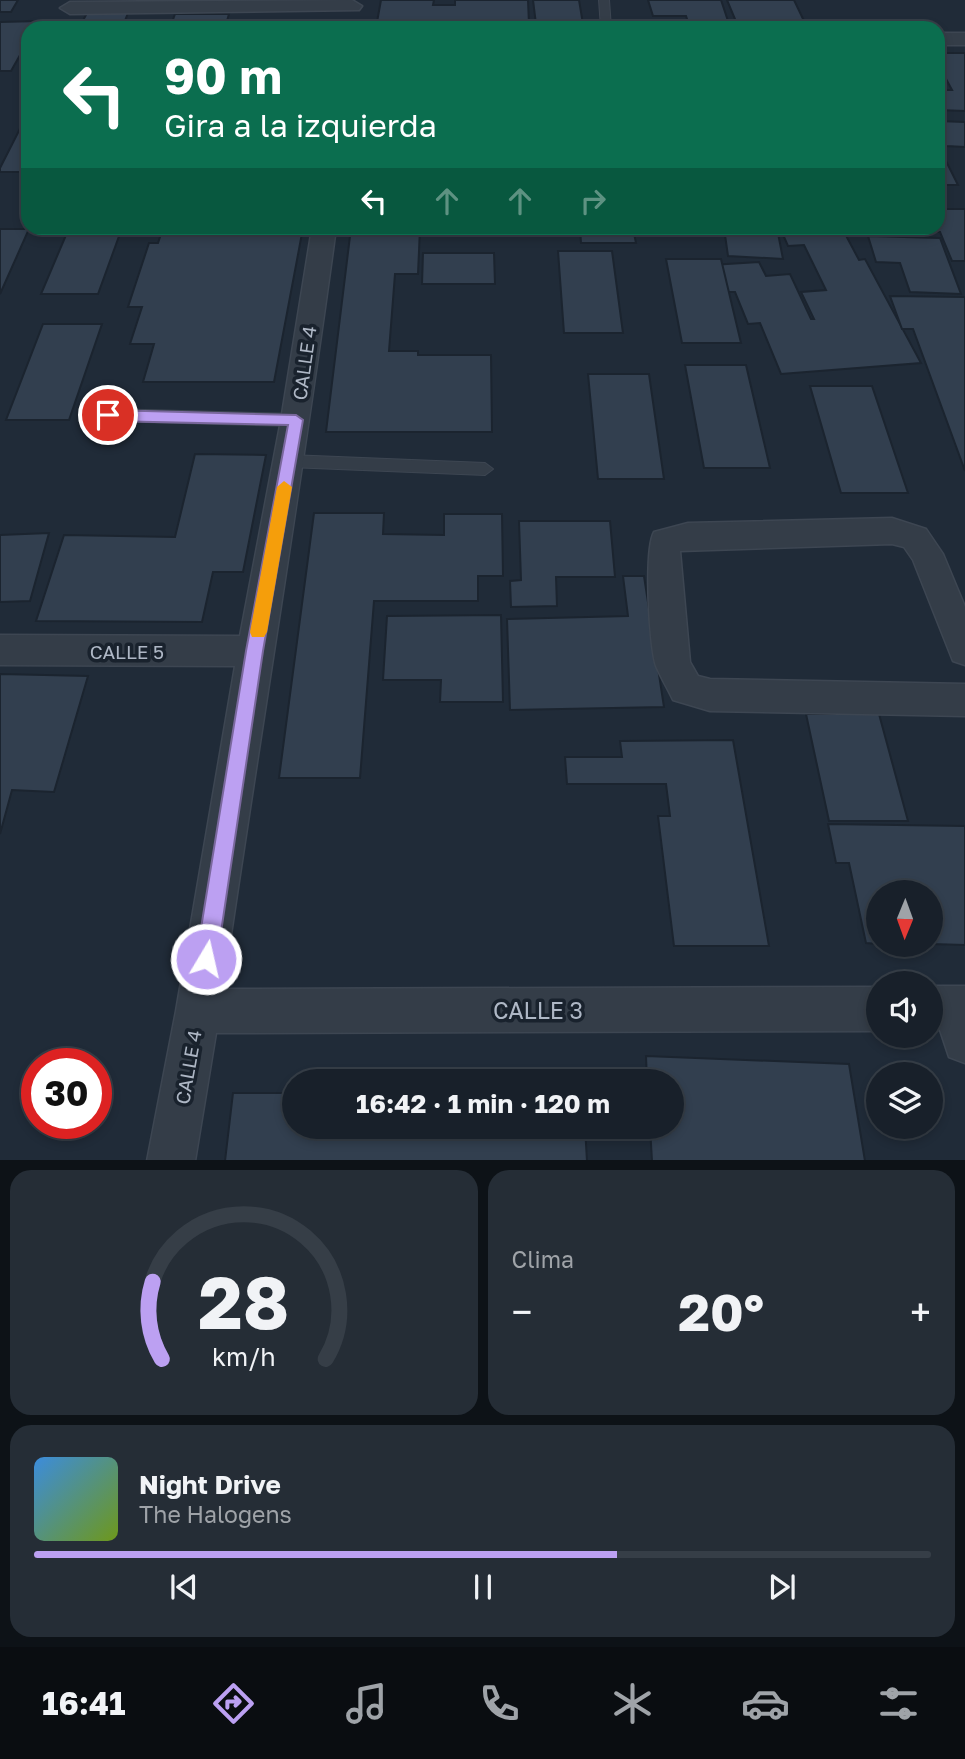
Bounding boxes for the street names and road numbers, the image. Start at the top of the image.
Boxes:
street label: CALLE 4 [287,324,321,402]
street label: CALLE 5 [90,640,164,663]
street label: CALLE 3 [493,996,583,1024]
street label: CALLE 4 [170,1028,206,1106]

